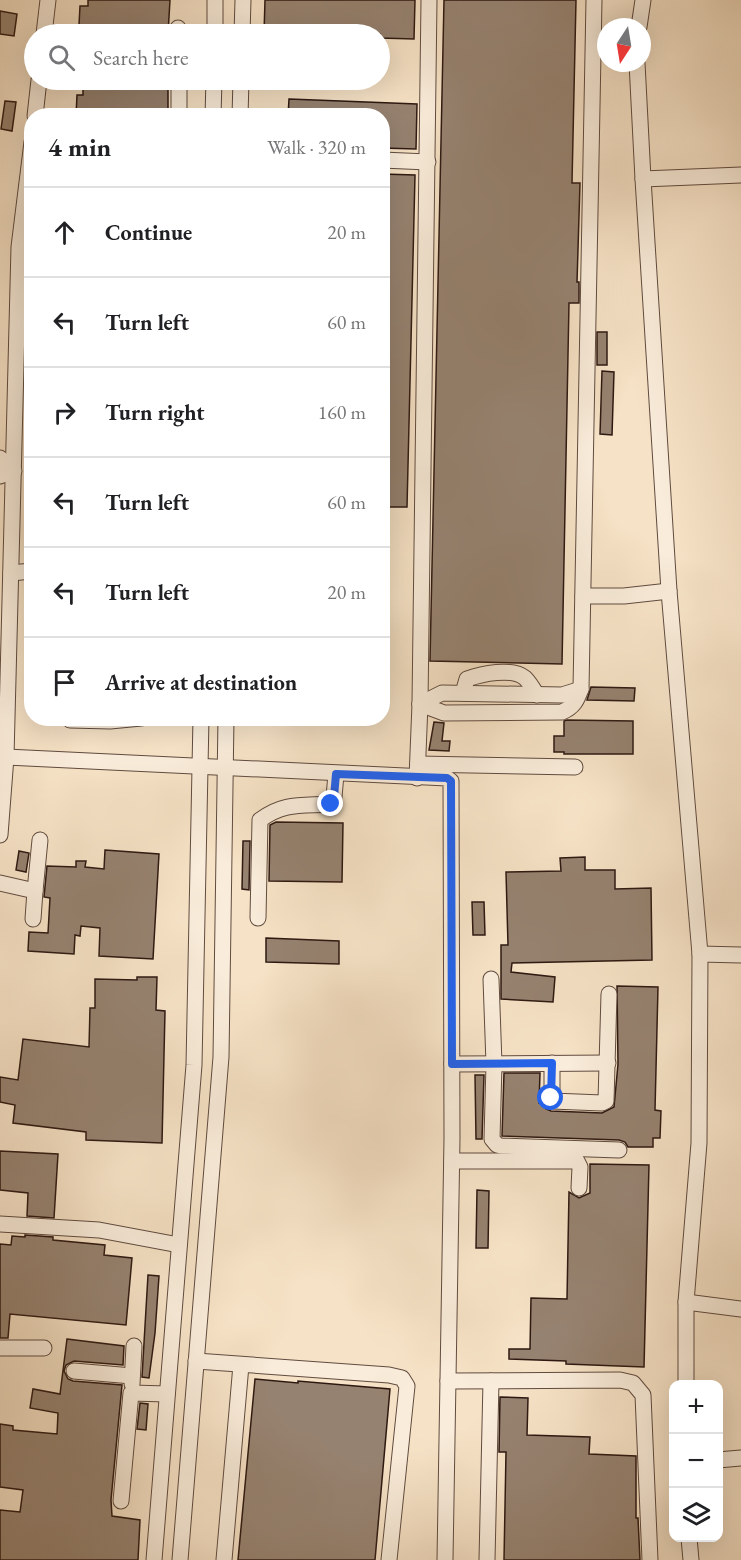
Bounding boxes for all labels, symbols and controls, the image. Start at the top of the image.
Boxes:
north arrow [597,18,651,72]
search box [24,24,390,90]
icon: search [45,41,78,74]
text: Search here [93,43,188,72]
text: 4 min [48,130,111,164]
text: Walk · 320 m [267,134,366,160]
icon: ahead [48,216,81,249]
text: Continue [105,218,192,247]
text: 20 m [327,219,366,245]
icon: left [48,306,81,339]
text: Turn left [105,308,189,337]
text: 60 m [327,309,366,335]
icon: right [48,396,81,429]
text: Turn right [105,398,204,427]
text: 160 m [318,399,366,425]
icon: left [48,486,81,519]
text: Turn left [105,488,189,517]
text: 60 m [327,489,366,515]
icon: left [48,576,81,609]
text: Turn left [105,578,189,607]
text: 20 m [327,579,366,605]
icon: arrive [48,666,81,699]
text: Arrive at destination [105,668,297,697]
route end [317,790,343,816]
route start [537,1084,563,1110]
map controls [669,1380,723,1542]
button: + [669,1380,723,1434]
button: − [669,1434,723,1488]
button: layers [669,1488,723,1542]

